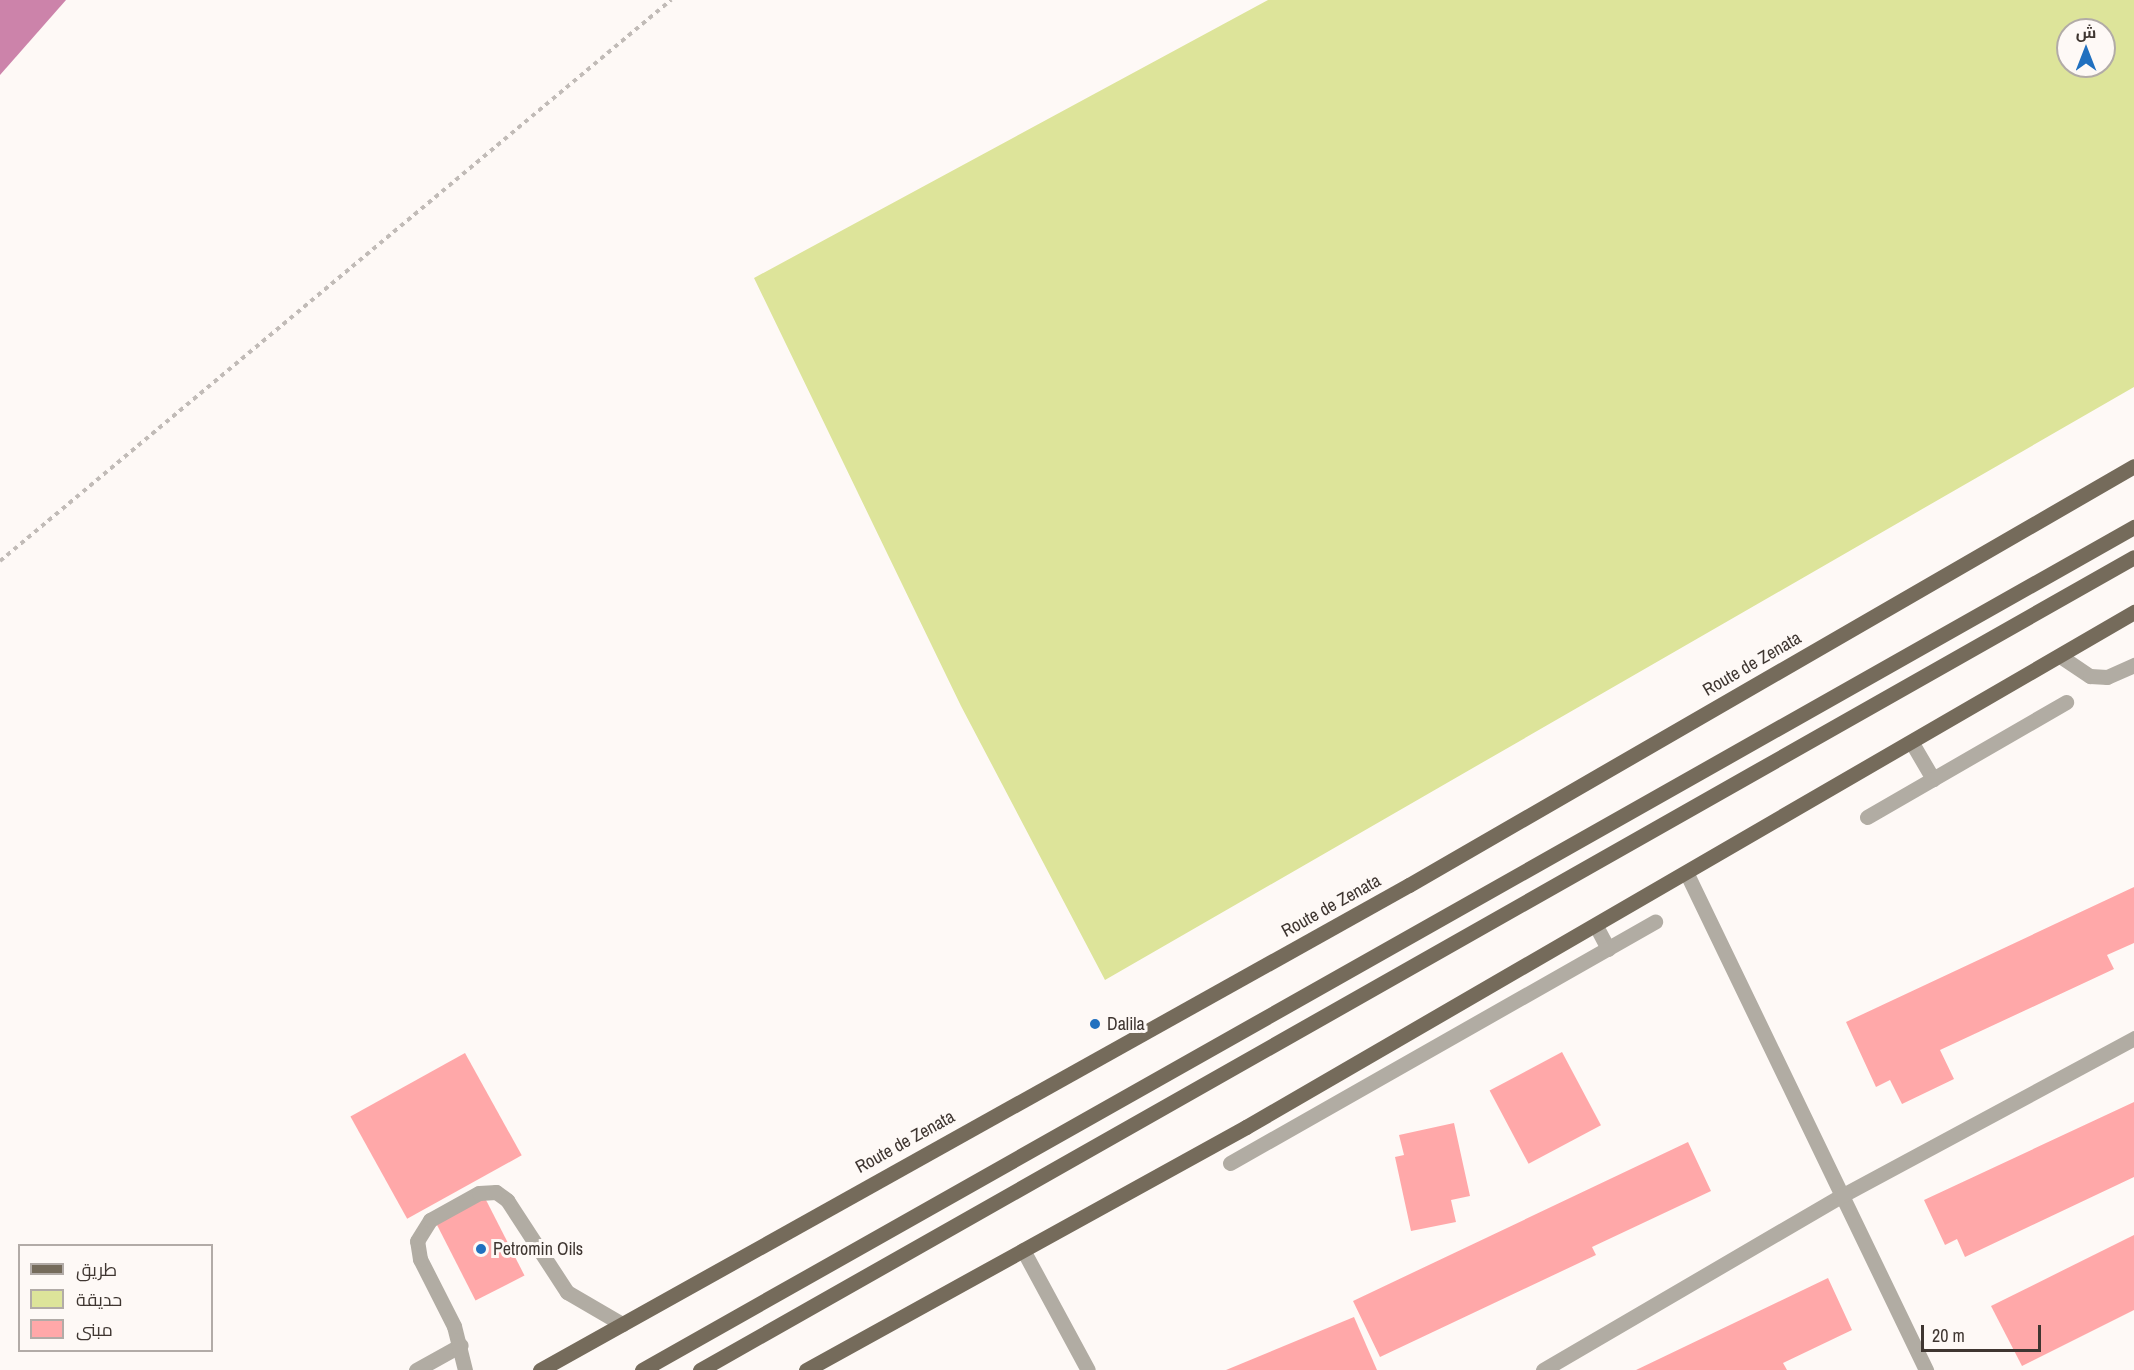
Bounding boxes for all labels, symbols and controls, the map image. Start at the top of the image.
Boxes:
north arrow [2056,18,2116,78]
text: ش [2076,21,2096,43]
street label: Route de Zenata [1699,627,1805,701]
street label: Route de Zenata [1278,870,1384,942]
place label: Dalila [1107,1013,1145,1035]
marker: Dalila [1088,1017,1102,1031]
street label: Route de Zenata [852,1106,958,1178]
place label: Petromin Oils [493,1238,583,1260]
marker: Petromin Oils [474,1242,488,1256]
legend [18,1244,213,1352]
text: طريق [76,1257,117,1282]
text: حديقة [76,1287,122,1312]
scale bar [1924,1313,2044,1351]
text: مبنى [76,1317,113,1342]
text: 20 m [1932,1323,1965,1348]

